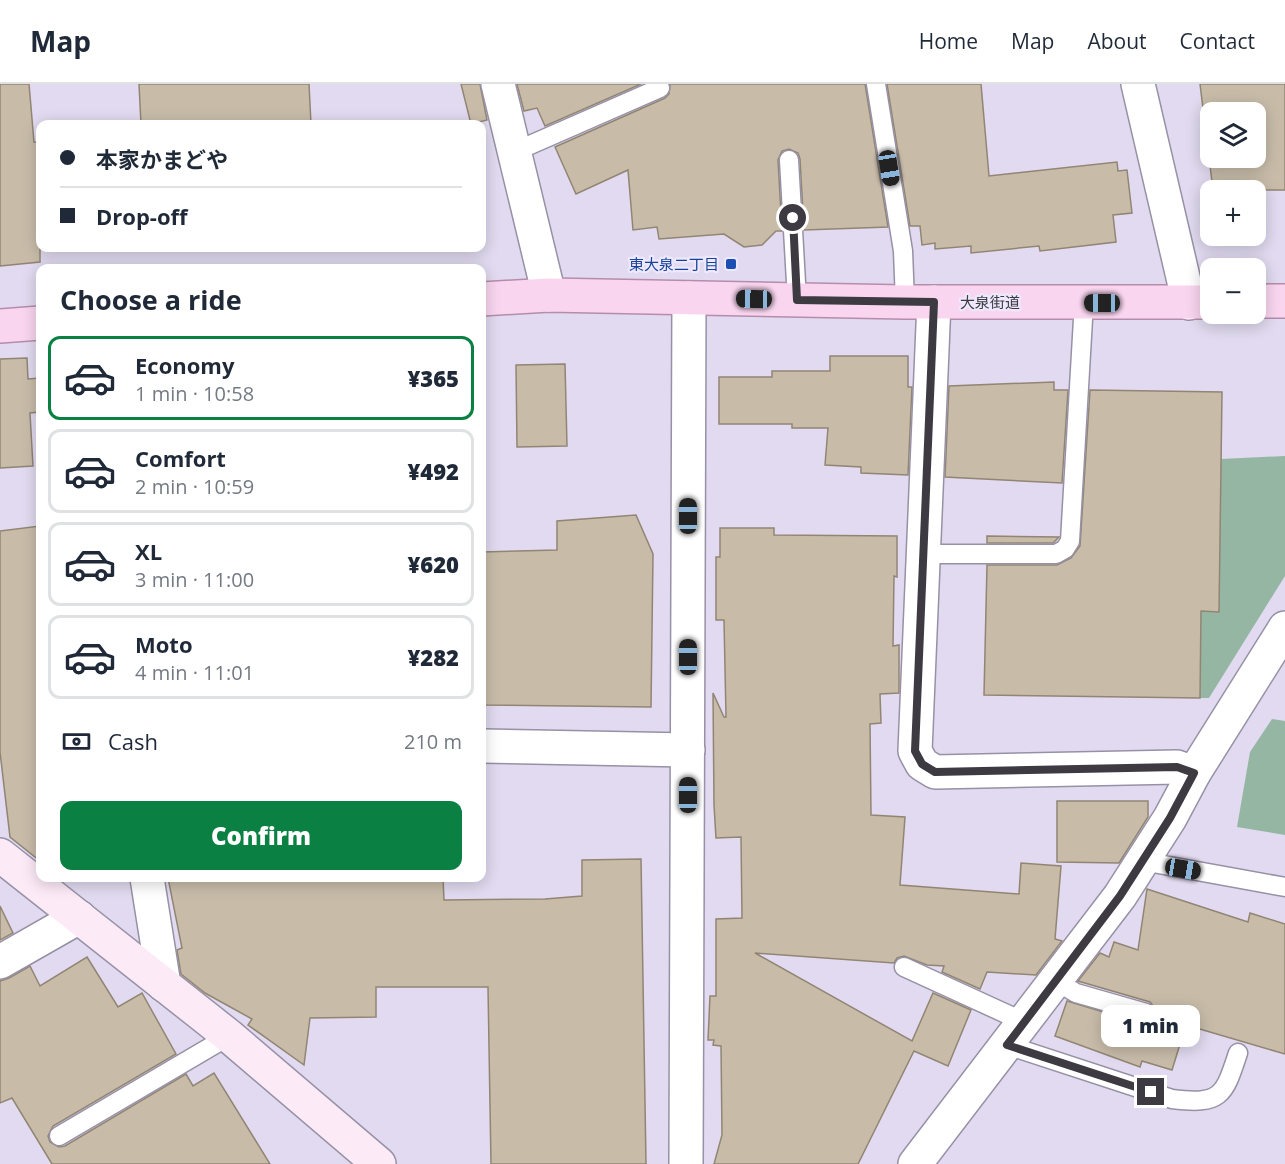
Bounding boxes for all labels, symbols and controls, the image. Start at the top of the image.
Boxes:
text: Map [30,22,91,60]
text: Home [919,27,978,55]
text: Map [1011,27,1054,55]
text: About [1087,27,1147,55]
text: Contact [1180,27,1255,55]
map controls [1200,102,1266,324]
button: layers [1200,102,1266,168]
text: 本家かまどや [96,144,228,174]
car [877,149,901,187]
button: + [1200,180,1266,246]
text: Drop-off [96,201,188,231]
route start [779,204,806,231]
place label: 東大泉二丁目 [629,254,719,274]
marker: 東大泉二丁目 [724,257,738,271]
button: − [1200,258,1266,324]
text: Choose a ride [60,281,242,318]
car [736,290,772,308]
street label: 大泉街道 [960,292,1020,312]
car [1084,294,1120,312]
text: Economy [135,350,234,380]
icon: car [63,351,117,405]
text: ¥365 [407,363,459,393]
text: 1 min · 10:58 [135,380,254,407]
text: Comfort [135,443,226,473]
icon: car [63,444,117,498]
text: ¥492 [407,456,459,486]
text: 2 min · 10:59 [135,473,254,500]
car [679,498,697,534]
text: XL [135,536,162,566]
icon: car [63,537,117,591]
text: ¥620 [407,549,459,579]
text: 3 min · 11:00 [135,566,254,593]
text: Moto [135,629,193,659]
icon: car [63,630,117,684]
car [679,639,697,675]
text: ¥282 [407,642,459,672]
text: 4 min · 11:01 [135,659,254,686]
icon: cash [60,725,93,758]
text: Cash [108,726,158,756]
text: 210 m [404,728,462,755]
car [679,777,697,813]
button: Confirm [60,801,462,870]
car [1164,857,1202,881]
callout: 1 min [1102,1005,1200,1047]
text: 1 min [1122,1012,1179,1039]
route end [1137,1078,1164,1105]

